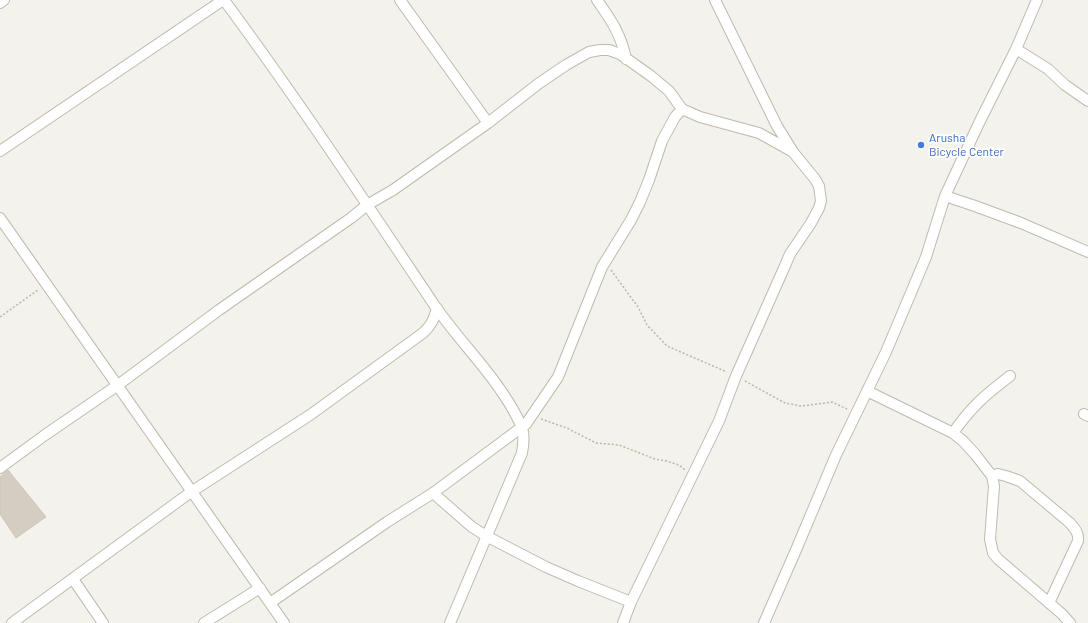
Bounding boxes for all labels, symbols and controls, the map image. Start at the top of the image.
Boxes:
place label: Arusha Bicycle Center [929,131,1004,159]
marker: Arusha Bicycle Center [916,140,926,150]

